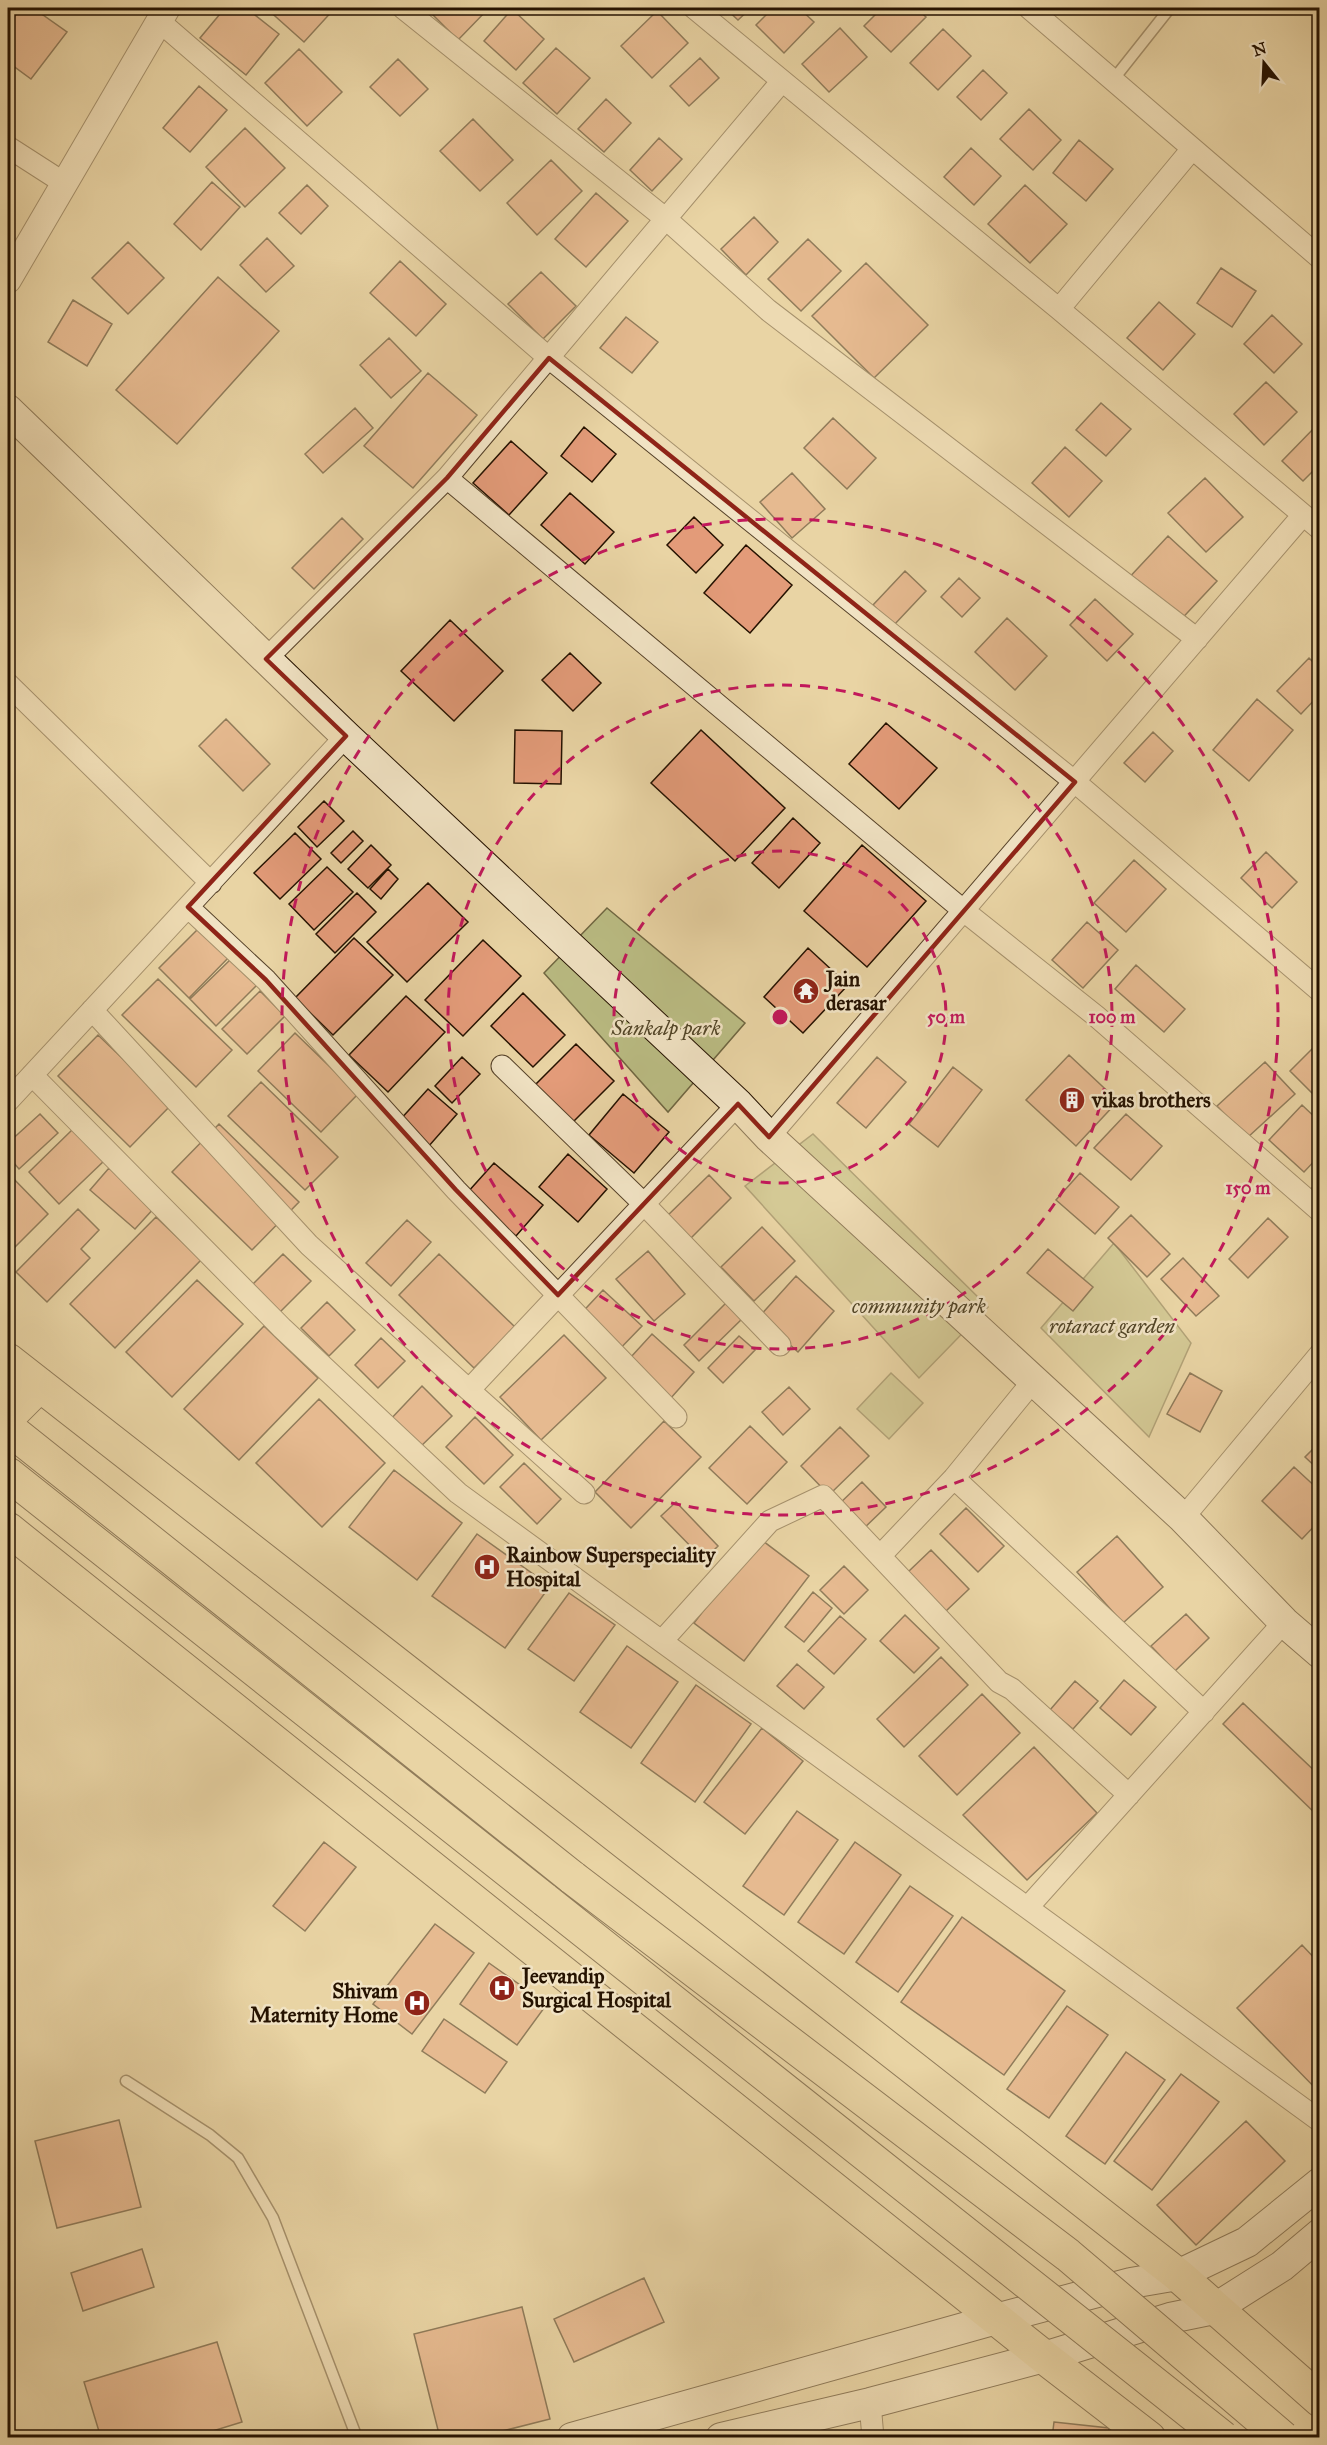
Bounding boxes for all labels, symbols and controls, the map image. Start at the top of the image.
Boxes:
north arrow [1234,33,1294,93]
text: N [1250,38,1269,60]
place label: Jain derasar [823,966,888,1016]
temple icon: Jain derasar [791,976,821,1006]
text: 50 m [927,1006,966,1028]
text: 100 m [1089,1006,1136,1028]
centre of rings [770,1007,790,1027]
park label: Sankalp park [611,1015,721,1041]
building icon: vikas brothers [1057,1085,1087,1115]
place label: vikas brothers [1091,1087,1211,1113]
text: 150 m [1226,1177,1271,1199]
park label: community park [852,1293,987,1319]
park label: rotaract garden [1049,1313,1175,1339]
place label: Rainbow Superspeciality Hospital [506,1542,716,1592]
hospital icon: Rainbow Superspeciality Hospital [472,1552,502,1582]
place label: Jeevandip Surgical Hospital [519,1963,672,2013]
hospital icon: Jeevandip Surgical Hospital [487,1973,517,2003]
place label: Shivam Maternity Home [250,1978,398,2028]
hospital icon: Shivam Maternity Home [402,1988,432,2018]

